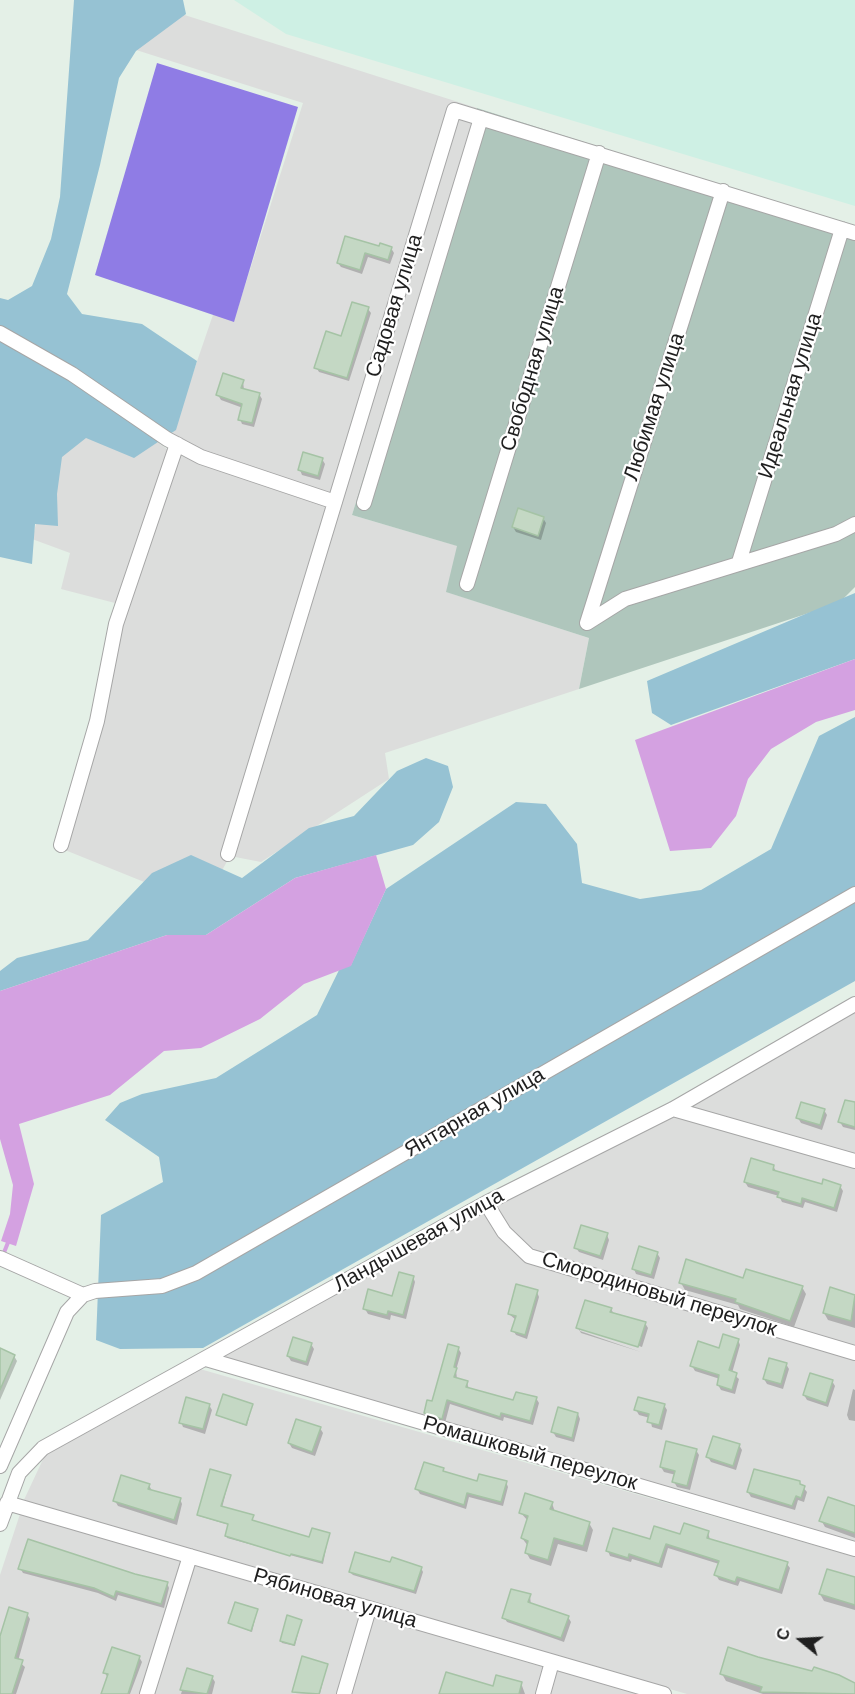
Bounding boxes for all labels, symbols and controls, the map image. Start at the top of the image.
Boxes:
street label: Садовая улица [361,231,429,381]
street label: Свободная улица [496,283,570,455]
street label: Идеальная улица [754,310,828,482]
street label: Любимая улица [619,330,691,484]
street label: Янтарная улица [401,1063,549,1163]
street label: Ландышевая улица [330,1184,508,1298]
street label: Смородиновый переулок [538,1247,780,1343]
street label: Ромашковый переулок [420,1411,640,1497]
street label: Рябиновая улица [250,1564,420,1634]
north arrow [771,1610,831,1670]
text: С [772,1626,795,1643]

